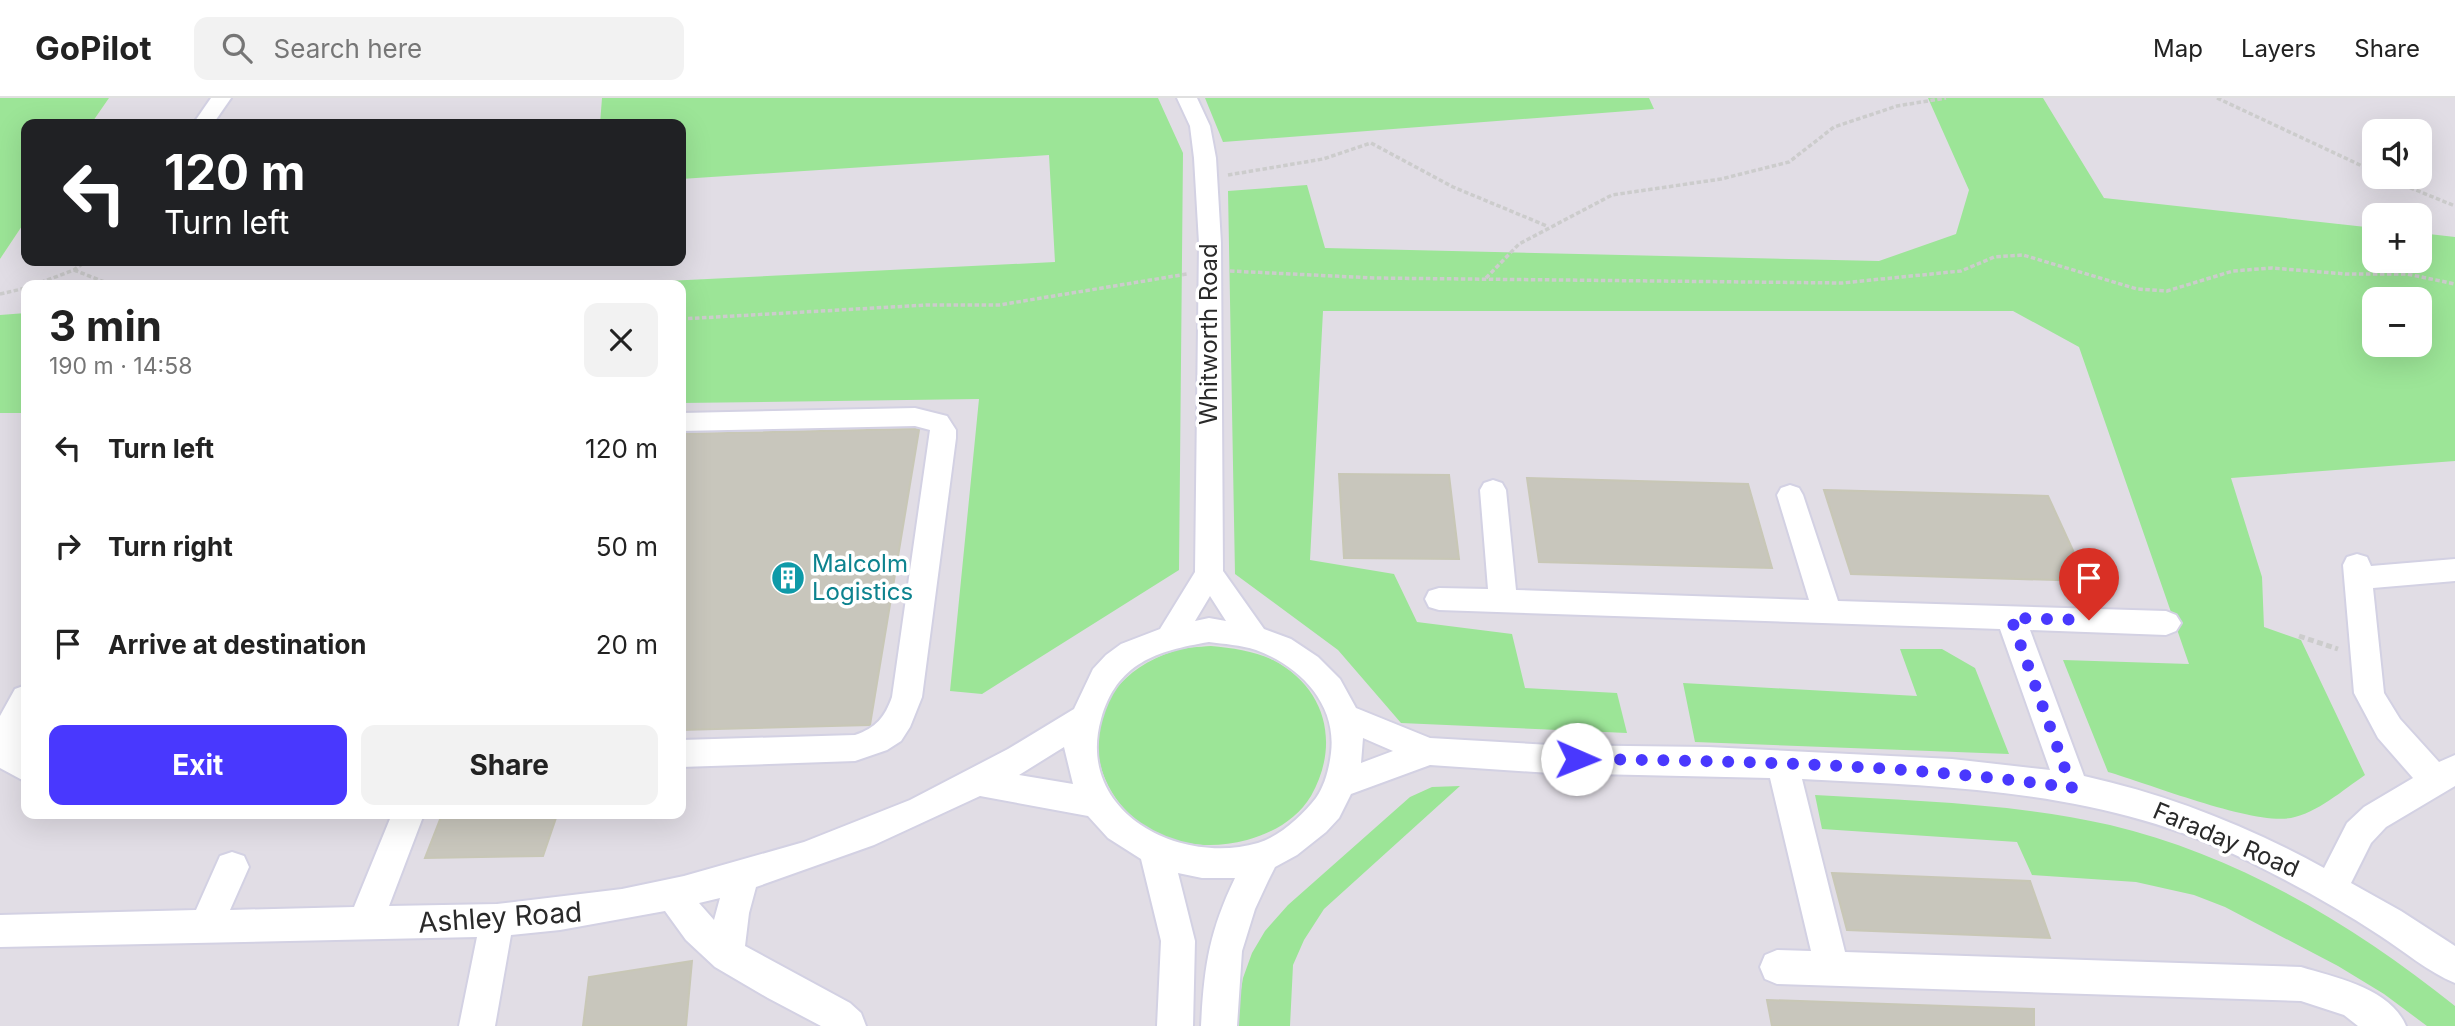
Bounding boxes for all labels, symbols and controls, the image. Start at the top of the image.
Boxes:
search box [194,17,684,80]
text: GoPilot [35,28,152,68]
icon: search [218,29,256,67]
text: Search here [274,33,422,64]
text: Map [2153,34,2203,63]
text: Layers [2241,34,2316,63]
text: Share [2354,34,2420,63]
map controls [2362,119,2432,357]
button: sound [2362,119,2432,189]
text: 120 m [164,143,305,202]
icon: left [49,147,140,238]
text: Turn left [164,203,289,242]
button: + [2362,203,2432,273]
street label: Whitworth Road [1194,243,1223,425]
button: − [2362,287,2432,357]
text: 3 min [49,300,162,351]
button: close [584,303,658,377]
text: 190 m · 14:58 [49,352,192,380]
icon: left [49,429,87,467]
text: Turn left [108,433,214,464]
text: 120 m [585,433,658,464]
icon: right [49,527,87,565]
text: Turn right [108,531,233,562]
text: 50 m [596,531,658,562]
pin [2059,548,2119,620]
place label: Malcolm Logistics [812,549,913,606]
building icon: Malcolm Logistics [769,559,807,597]
icon: arrive [2070,559,2108,597]
icon: arrive [49,625,87,663]
text: Arrive at destination [108,629,367,660]
text: 20 m [596,629,658,660]
position arrow [1540,722,1614,796]
button: Exit [49,725,347,805]
button: Share [361,725,658,805]
street label: Faraday Road [2149,796,2303,883]
street label: Ashley Road [417,894,583,940]

